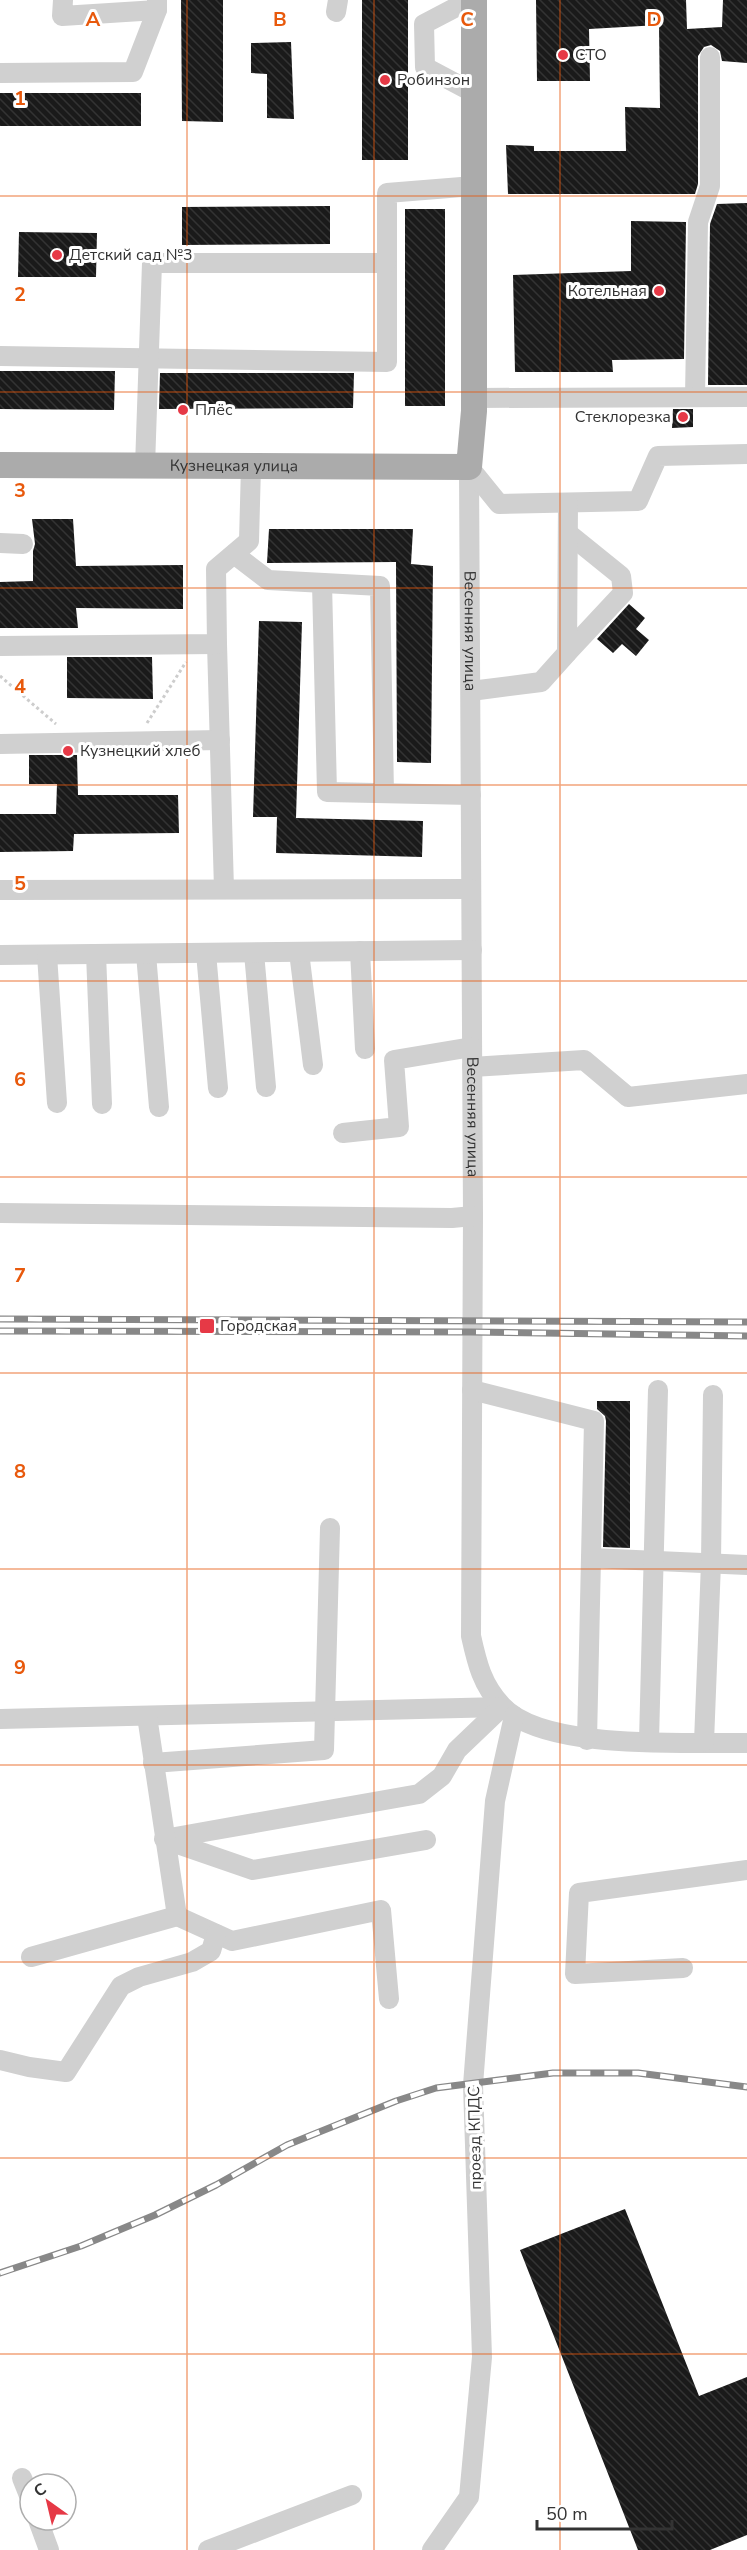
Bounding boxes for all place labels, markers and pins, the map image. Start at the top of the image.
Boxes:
place label: СТО [575,44,607,66]
marker: СТО [556,48,570,62]
place label: Робинзон [397,69,470,91]
marker: Робинзон [378,73,392,87]
place label: Детский сад №3 [69,244,193,266]
marker: Детский сад №3 [50,248,64,262]
place label: Котельная [568,280,647,302]
marker: Котельная [652,284,666,298]
place label: Плёс [195,399,233,421]
marker: Плёс [176,403,190,417]
place label: Стеклорезка [575,406,671,428]
marker: Стеклорезка [676,410,690,424]
place label: Кузнецкий хлеб [80,740,201,762]
marker: Кузнецкий хлеб [61,744,75,758]
place label: Городская [220,1315,297,1337]
marker: Городская [198,1317,216,1335]

